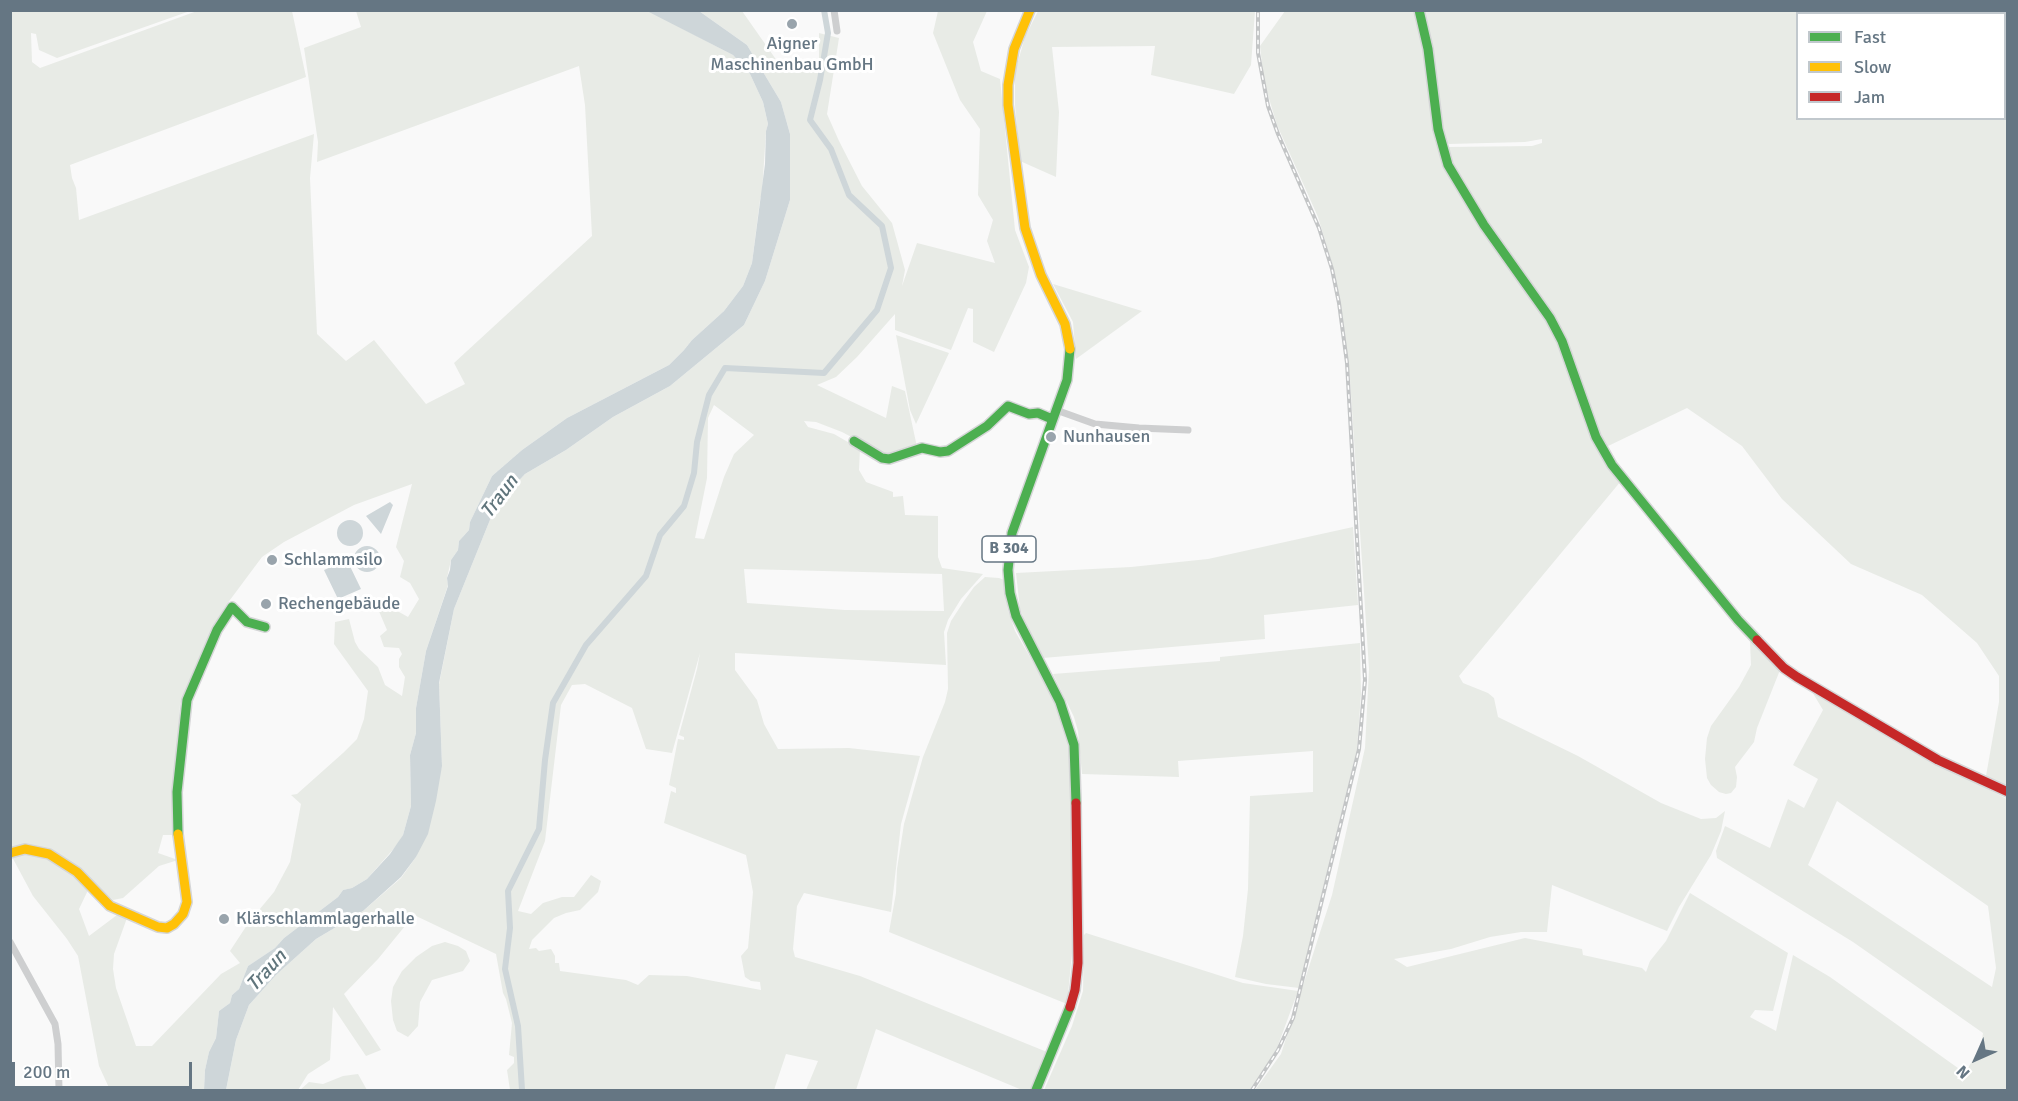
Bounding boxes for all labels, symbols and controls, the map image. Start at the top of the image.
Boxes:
legend [1796,12,2006,120]
marker: Aigner Maschinenbau GmbH [785,17,799,31]
text: Fast [1854,26,1886,48]
place label: Aigner Maschinenbau GmbH [710,33,874,76]
text: Slow [1854,56,1891,78]
text: Jam [1854,86,1885,108]
place label: Nunhausen [1063,426,1150,448]
marker: Nunhausen [1044,430,1058,444]
water label: Traun [476,471,524,523]
road number: B 304 [982,536,1036,562]
place label: Schlammsilo [284,549,383,571]
marker: Schlammsilo [265,553,279,567]
place label: Rechengebäude [278,593,400,615]
marker: Rechengebäude [259,597,273,611]
place label: Klärschlammlagerhalle [236,908,415,930]
marker: Klärschlammlagerhalle [217,912,231,926]
water label: Traun [242,945,292,997]
north arrow [1946,1029,2006,1089]
scale bar [15,1050,195,1088]
text: 200 m [23,1061,70,1083]
text: N [1952,1061,1974,1083]

